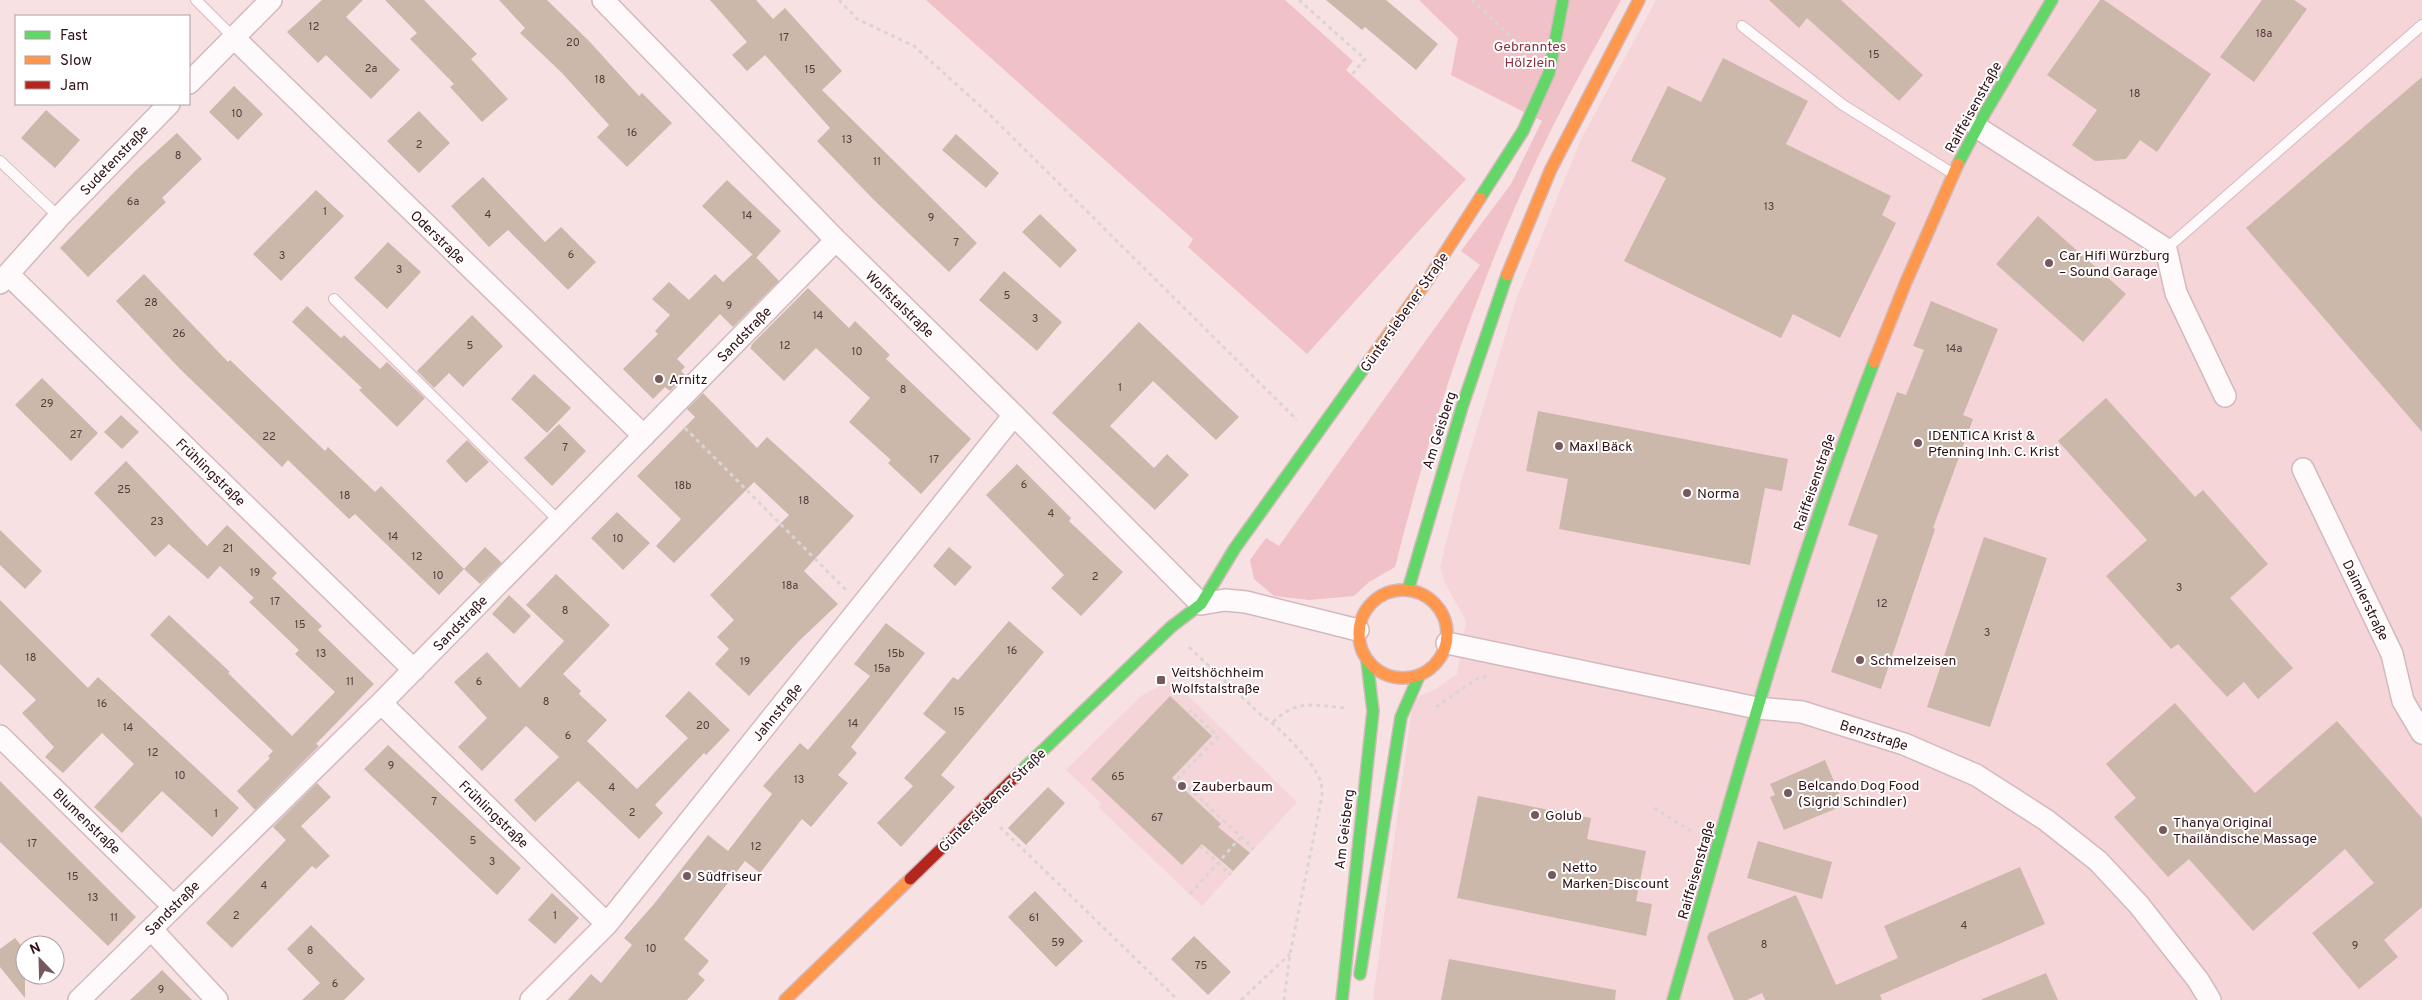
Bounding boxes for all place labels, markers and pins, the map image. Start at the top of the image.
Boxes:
place label: Car Hifi Würzburg – Sound Garage [2059,248,2170,281]
marker: Car Hifi Würzburg – Sound Garage [2043,257,2055,269]
place label: Arnitz [669,372,708,389]
marker: Arnitz [653,373,665,385]
place label: IDENTICA Krist & Pfenning Inh. C. Krist [1928,428,2059,461]
marker: IDENTICA Krist & Pfenning Inh. C. Krist [1912,437,1924,449]
place label: Maxl Bäck [1569,439,1633,456]
marker: Maxl Bäck [1553,440,1565,452]
place label: Norma [1697,486,1739,503]
marker: Norma [1681,487,1693,499]
place label: Schmelzeisen [1870,653,1956,670]
marker: Schmelzeisen [1854,654,1866,666]
place label: Veitshöchheim Wolfstalstraße [1171,665,1264,698]
marker: Veitshöchheim Wolfstalstraße [1155,674,1167,686]
place label: Belcando Dog Food (Sigrid Schindler) [1798,778,1919,811]
place label: Zauberbaum [1192,779,1273,796]
marker: Zauberbaum [1176,780,1188,792]
marker: Belcando Dog Food (Sigrid Schindler) [1782,787,1794,799]
place label: Golub [1545,808,1582,825]
marker: Golub [1529,809,1541,821]
place label: Thanya Original Thailändische Massage [2173,815,2317,848]
marker: Thanya Original Thailändische Massage [2157,824,2169,836]
place label: Netto Marken-Discount [1562,860,1669,893]
place label: Südfriseur [697,869,763,886]
marker: Netto Marken-Discount [1546,869,1558,881]
marker: Südfriseur [681,870,693,882]

